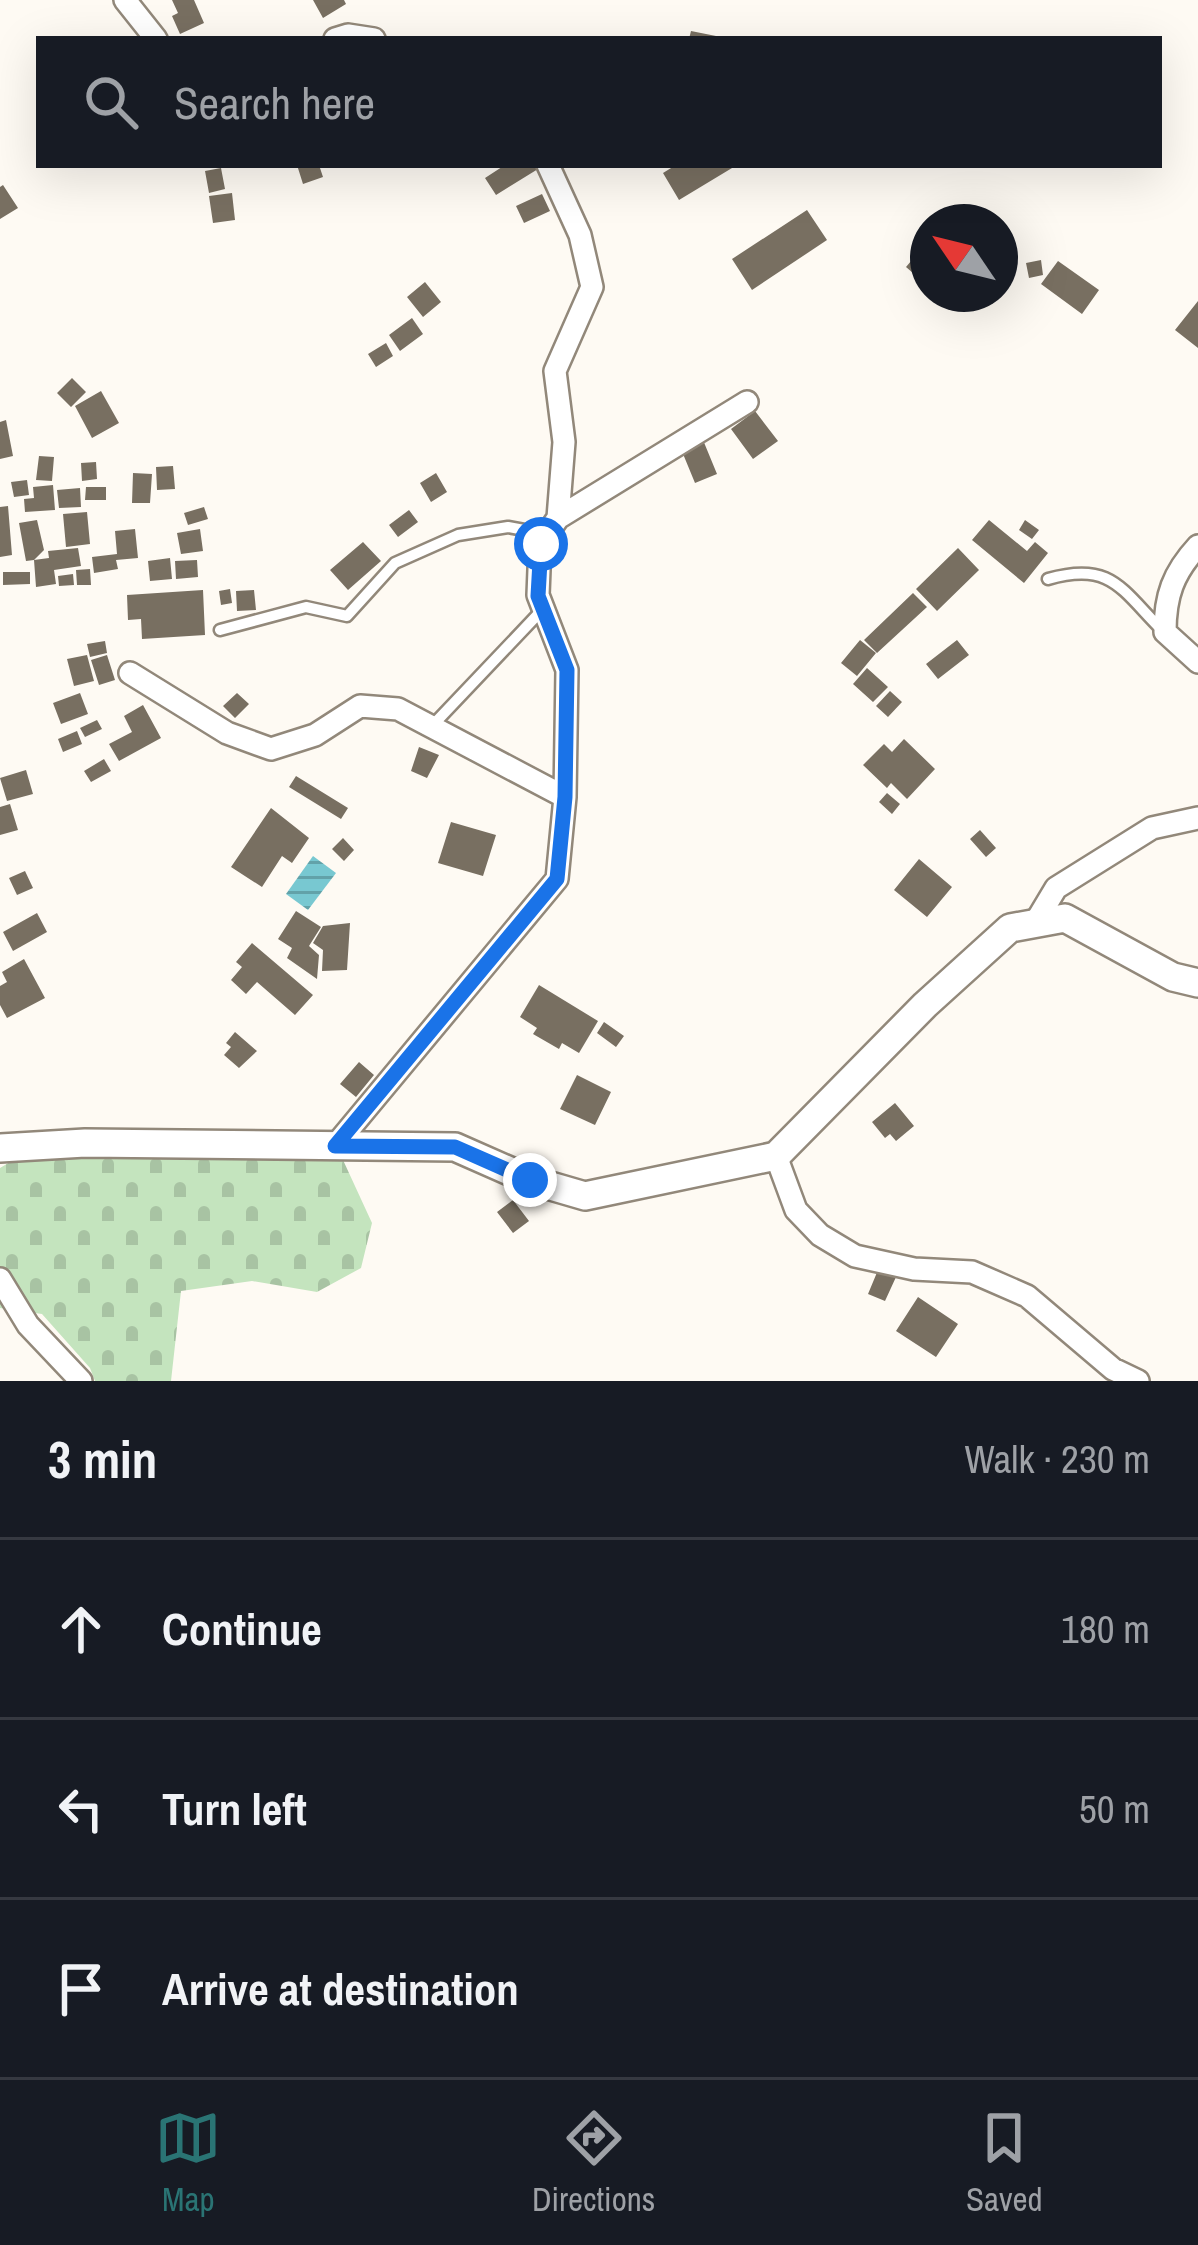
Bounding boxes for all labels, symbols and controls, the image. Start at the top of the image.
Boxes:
search box [36,36,1162,168]
icon: search [78,69,144,135]
text: Search here [174,72,375,133]
north arrow [910,204,1018,312]
route start [514,517,568,571]
route end [503,1153,557,1207]
text: 3 min [48,1425,157,1494]
text: Walk · 230 m [965,1433,1150,1485]
icon: ahead [48,1596,114,1662]
text: Continue [162,1598,322,1659]
text: 180 m [1061,1603,1150,1655]
icon: left [48,1776,114,1842]
text: Turn left [162,1778,307,1839]
text: 50 m [1079,1783,1150,1835]
icon: arrive [48,1956,114,2022]
text: Arrive at destination [162,1958,519,2019]
tab: Map [155,2105,221,2221]
tab: Directions [532,2105,655,2221]
tab: Saved [966,2105,1043,2221]

